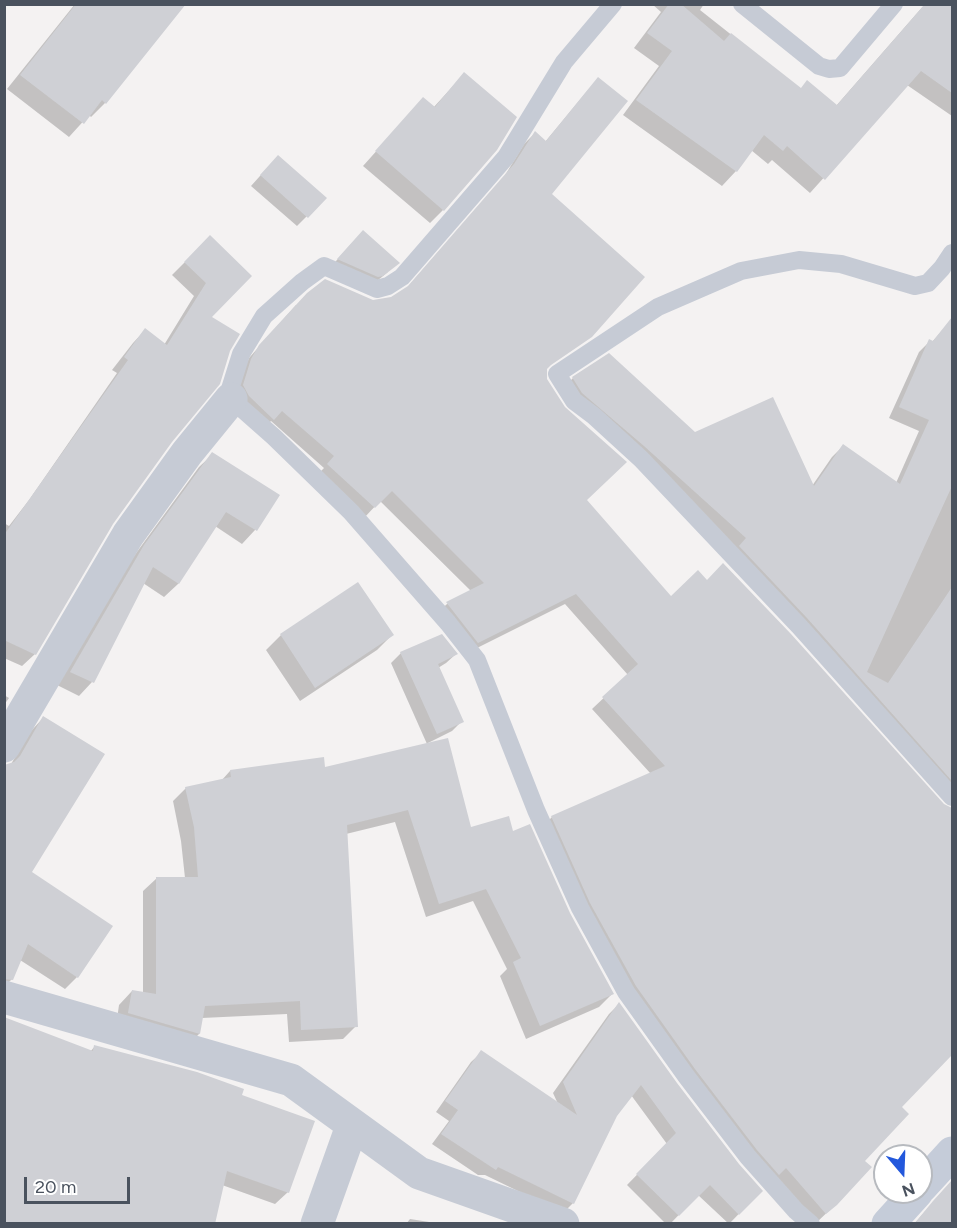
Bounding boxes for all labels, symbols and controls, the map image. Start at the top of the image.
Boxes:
north arrow [873,1144,933,1204]
scale bar [27,1165,134,1203]
text: 20 m [35,1176,76,1198]
text: N [899,1179,917,1201]

